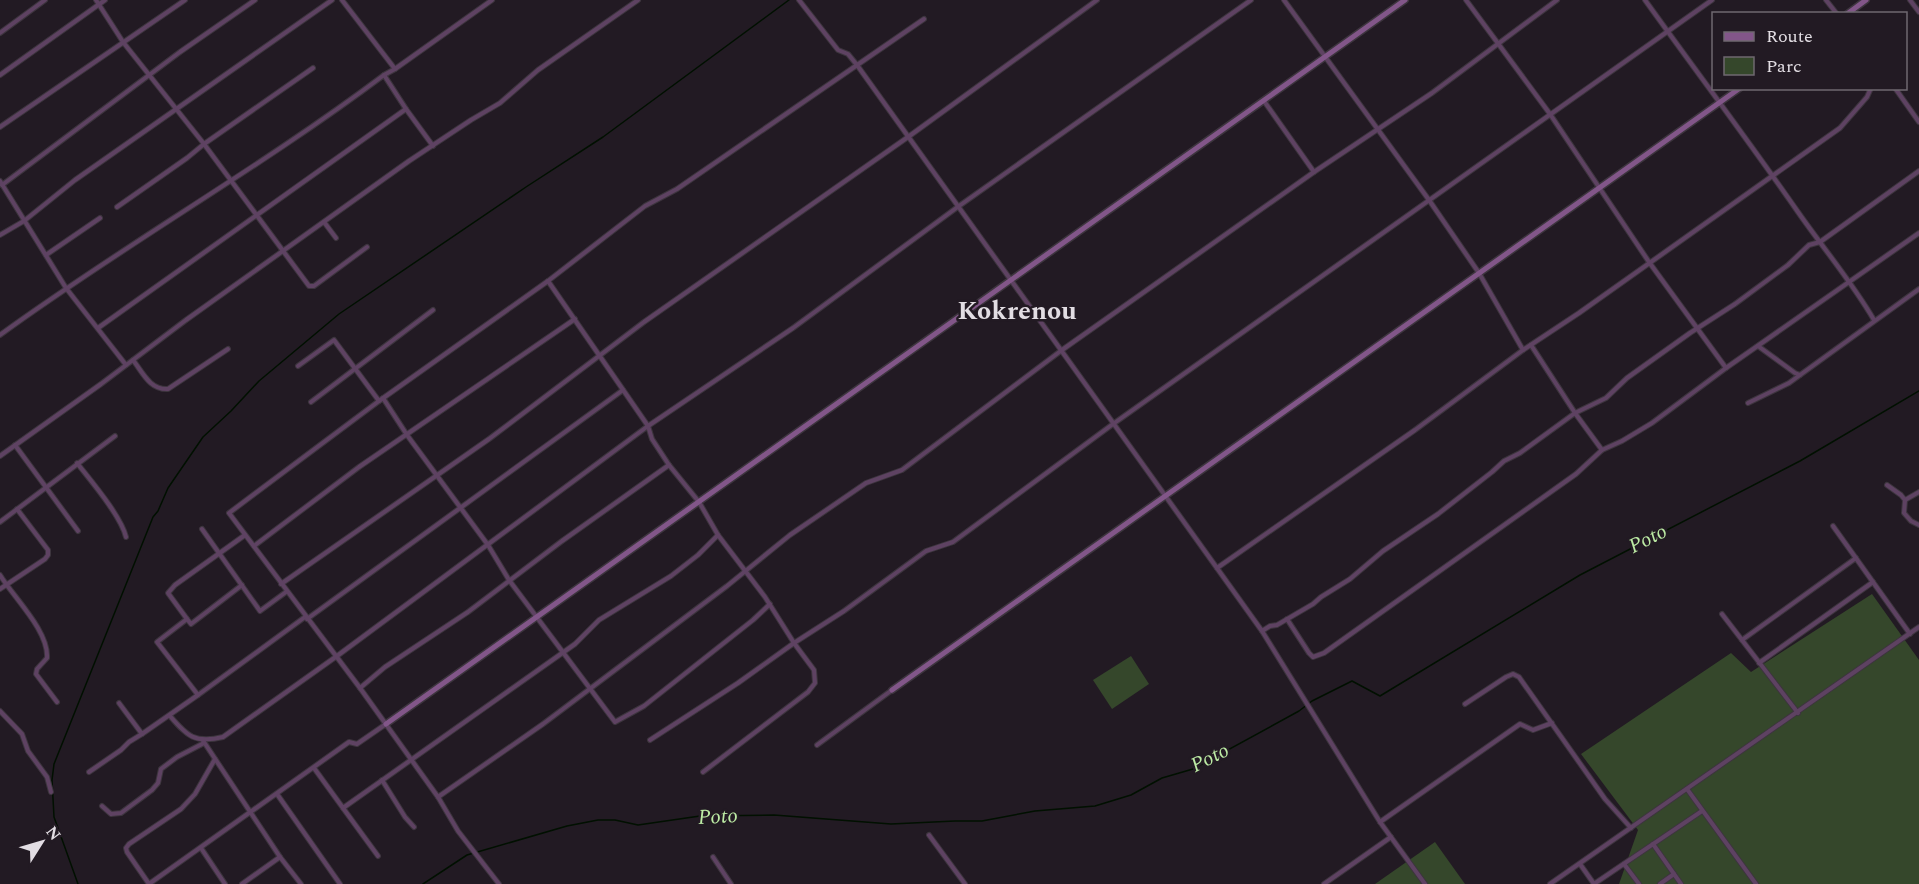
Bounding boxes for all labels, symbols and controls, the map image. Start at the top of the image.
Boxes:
legend [1712,12,1907,90]
text: Route [1766,23,1813,50]
text: Parc [1766,53,1802,80]
district label: Kokrenou [957,291,1077,331]
water label: Poto [1623,516,1673,562]
water label: Poto [1185,735,1235,781]
water label: Poto [697,800,739,834]
north arrow [12,812,72,872]
text: N [40,821,67,846]

